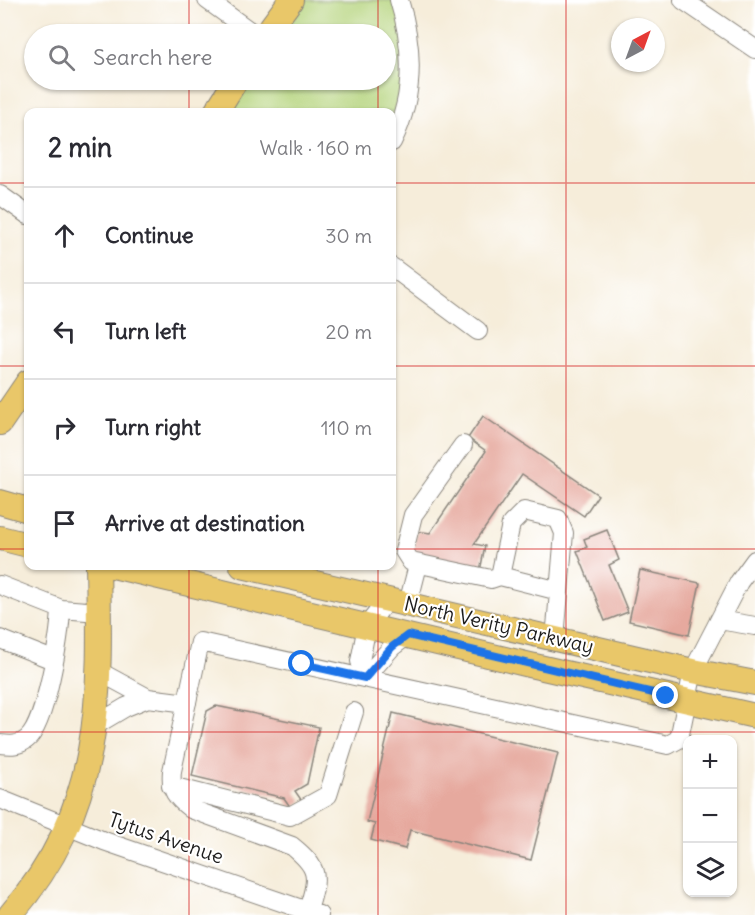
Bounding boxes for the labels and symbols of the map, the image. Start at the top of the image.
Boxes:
north arrow [611,18,665,72]
street label: North Verity Parkway [402,591,596,658]
route start [288,650,314,676]
route end [652,682,678,708]
street label: Tytus Avenue [105,806,227,869]

